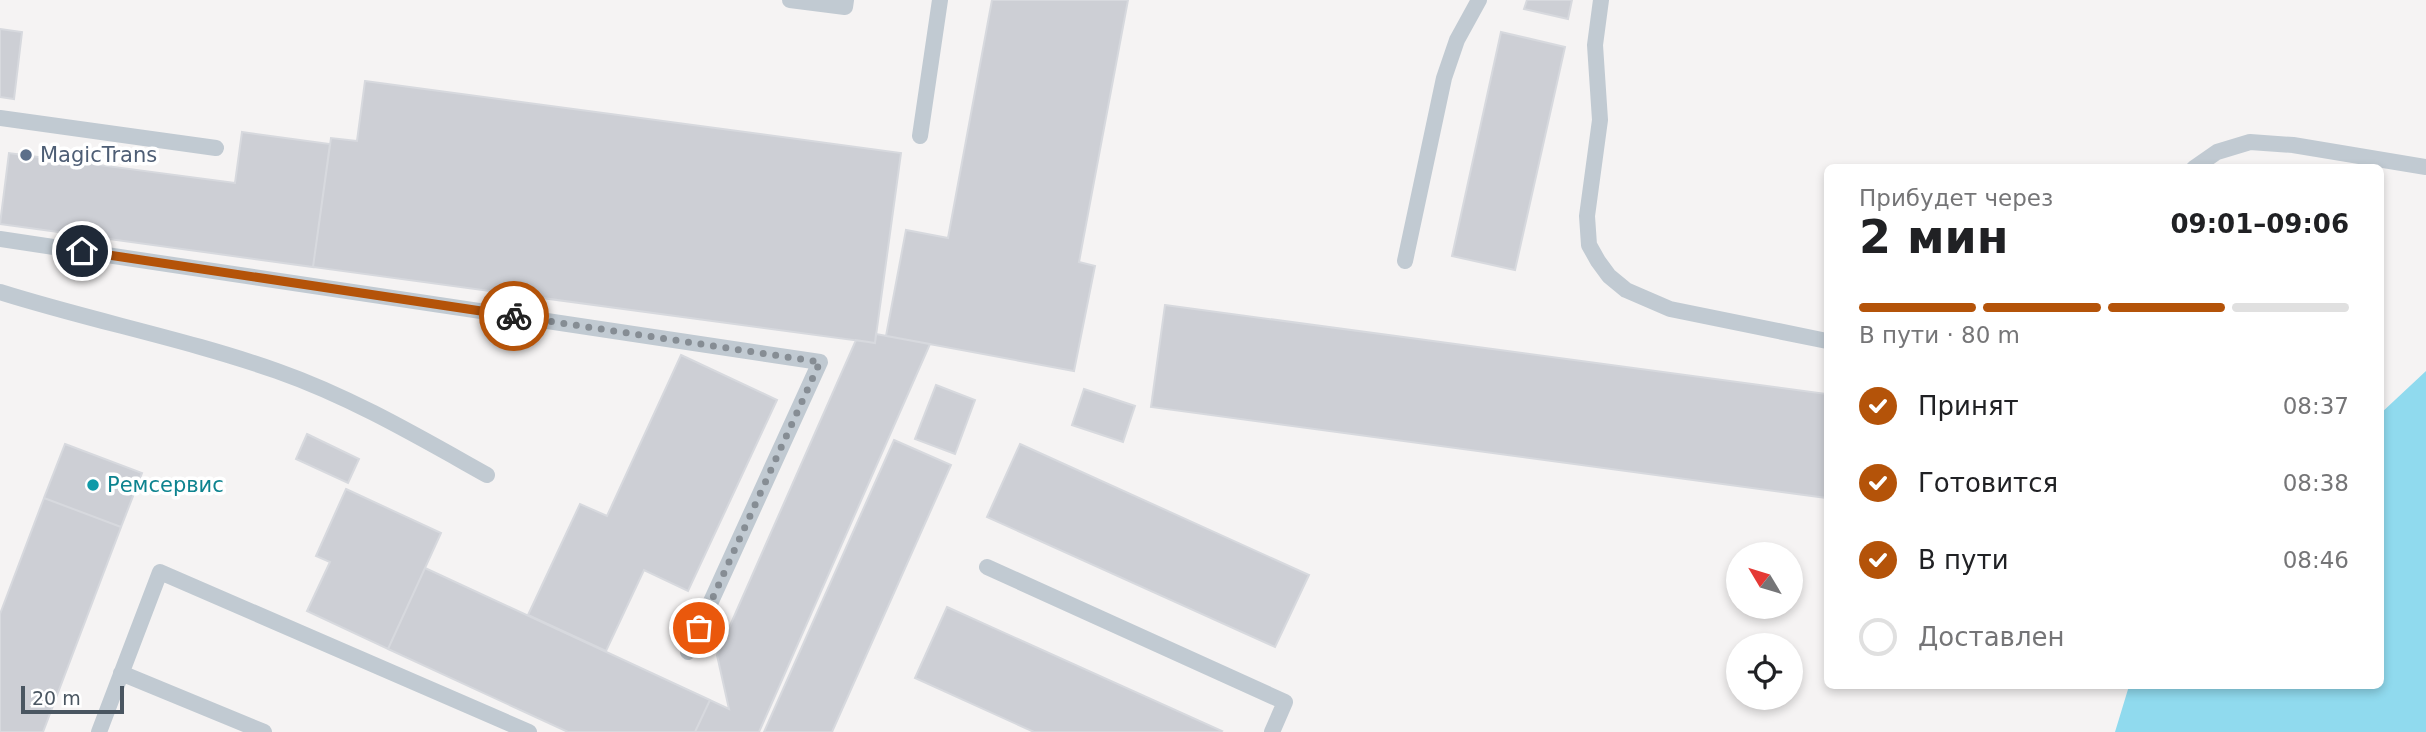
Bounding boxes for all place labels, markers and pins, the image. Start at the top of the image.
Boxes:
place label: MagicTrans [40,143,157,167]
marker: MagicTrans [18,147,34,163]
pin [52,221,112,281]
place label: Ремсервис [107,473,224,497]
marker: Ремсервис [85,477,101,493]
pin [669,598,729,658]

